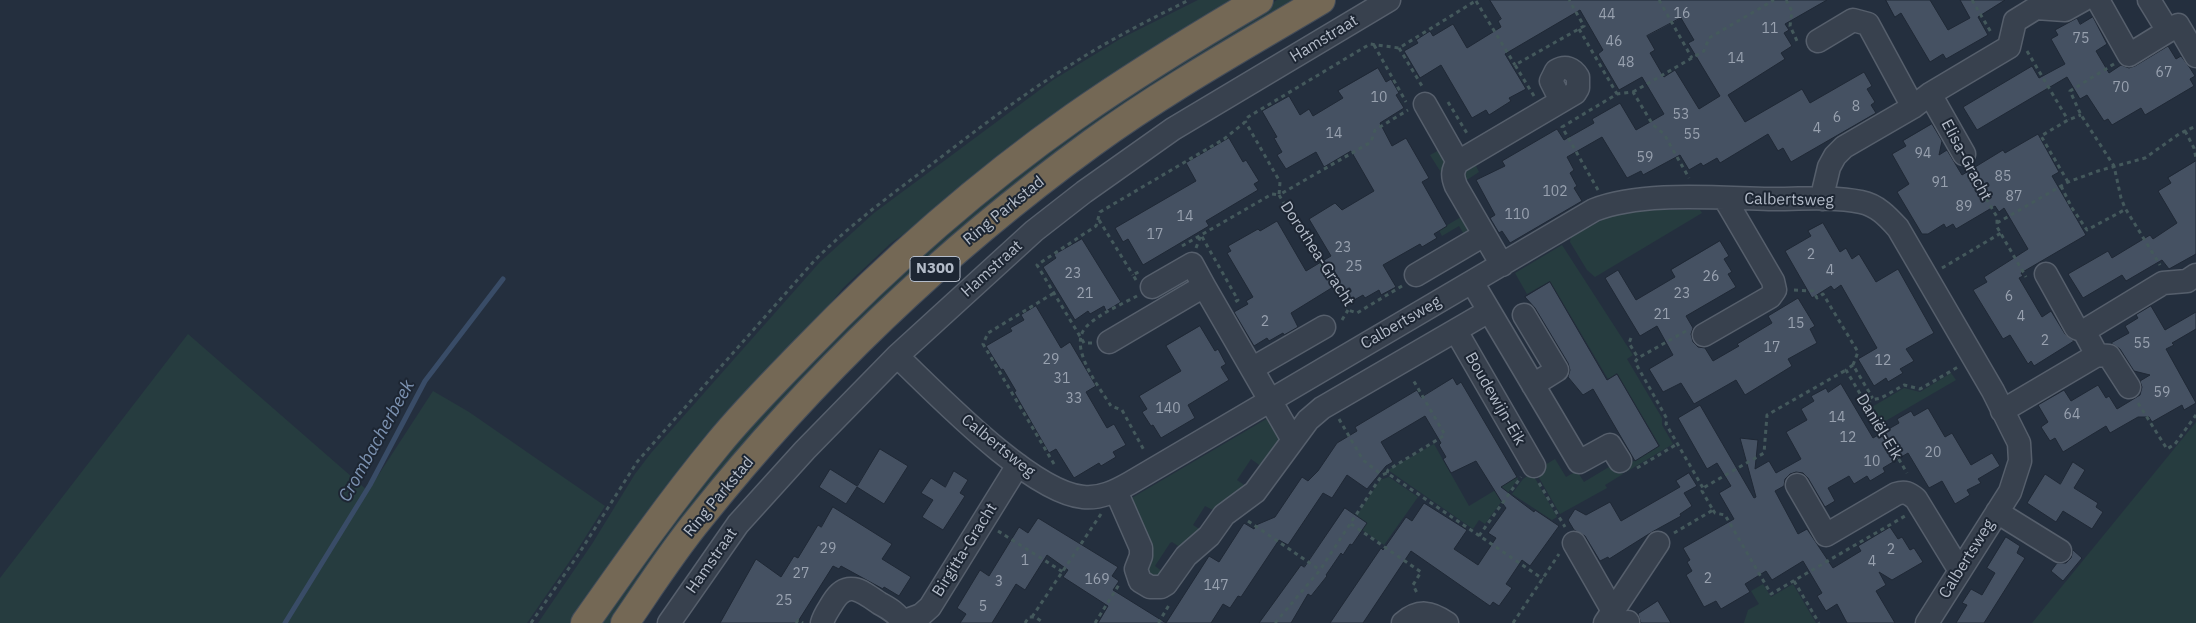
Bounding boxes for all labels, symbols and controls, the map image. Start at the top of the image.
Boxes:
house number: 16 [1674,6,1690,22]
house number: 44 [1599,7,1615,23]
street label: Hamstraat [1287,11,1361,67]
house number: 11 [1762,21,1778,37]
house number: 75 [2073,31,2089,47]
house number: 46 [1606,34,1622,50]
house number: 14 [1728,51,1744,67]
house number: 48 [1618,55,1634,71]
house number: 67 [2156,65,2172,81]
house number: 70 [2113,80,2129,96]
house number: 10 [1371,90,1387,106]
house number: 8 [1852,99,1860,115]
house number: 53 [1673,107,1689,123]
house number: 6 [1833,110,1841,126]
street label: Elisa-Gracht [1937,116,1995,204]
house number: 4 [1813,121,1821,137]
house number: 14 [1326,126,1342,142]
house number: 55 [1684,127,1700,143]
house number: 94 [1915,146,1931,162]
house number: 59 [1637,150,1653,166]
house number: 85 [1995,169,2011,185]
street label: Ring Parkstad [960,172,1048,250]
house number: 91 [1932,175,1948,191]
house number: 102 [1542,184,1568,200]
house number: 87 [2006,189,2022,205]
street label: Calbertsweg [1744,190,1834,210]
street label: Dorothea-Gracht [1276,198,1358,310]
house number: 89 [1956,199,1972,215]
house number: 110 [1504,207,1530,223]
house number: 14 [1177,209,1193,225]
house number: 17 [1147,227,1163,243]
street label: Hamstraat [957,237,1027,301]
house number: 23 [1335,240,1351,256]
house number: 2 [1807,247,1815,263]
road number: N300 [910,256,960,282]
house number: 25 [1346,259,1362,275]
house number: 4 [1826,263,1834,279]
house number: 23 [1065,266,1081,282]
house number: 26 [1703,269,1719,285]
house number: 21 [1077,286,1093,302]
house number: 23 [1674,286,1690,302]
house number: 6 [2005,289,2013,305]
street label: Calbertsweg [1357,292,1445,354]
house number: 21 [1654,307,1670,323]
house number: 4 [2017,309,2025,325]
house number: 2 [1261,314,1269,330]
house number: 15 [1788,316,1804,332]
house number: 2 [2041,333,2049,349]
house number: 55 [2134,336,2150,352]
house number: 17 [1764,340,1780,356]
street label: Boudewijn-Eik [1461,349,1529,449]
house number: 29 [1043,352,1059,368]
house number: 12 [1875,353,1891,369]
house number: 31 [1054,371,1070,387]
water label: Crombacherbeek [335,376,419,506]
house number: 59 [2154,385,2170,401]
house number: 33 [1066,391,1082,407]
street label: Daniël-Eik [1852,391,1906,463]
house number: 140 [1155,401,1181,417]
house number: 64 [2064,407,2080,423]
street label: Calbertsweg [957,410,1039,482]
house number: 14 [1829,410,1845,426]
house number: 12 [1840,430,1856,446]
house number: 20 [1925,445,1941,461]
street label: Ring Parkstad [680,453,758,541]
house number: 10 [1864,454,1880,470]
street label: Birgitta-Gracht [929,500,1001,600]
street label: Calbertsweg [1935,516,1999,602]
street label: Hamstraat [682,525,742,597]
house number: 29 [820,541,836,557]
house number: 2 [1887,542,1895,558]
house number: 1 [1021,553,1029,569]
house number: 4 [1868,554,1876,570]
house number: 27 [793,566,809,582]
house number: 2 [1704,571,1712,587]
house number: 169 [1084,572,1110,588]
house number: 3 [995,574,1003,590]
house number: 147 [1203,578,1229,594]
house number: 25 [776,593,792,609]
house number: 5 [979,599,987,615]

